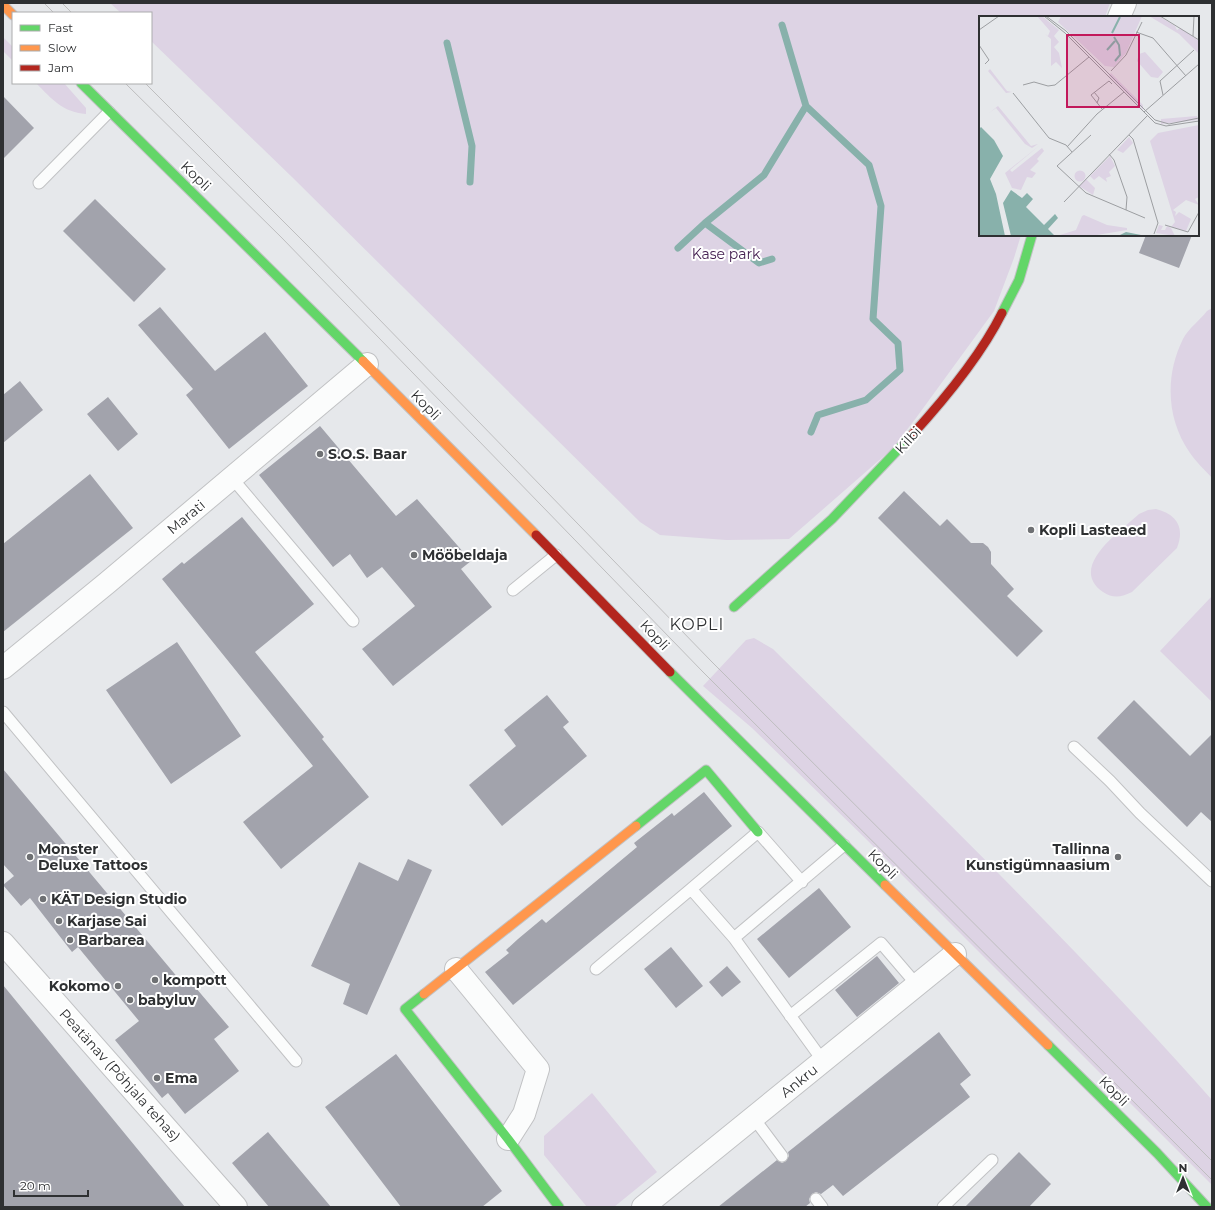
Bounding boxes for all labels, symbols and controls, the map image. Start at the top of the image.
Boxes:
legend [12,12,152,84]
inset map [979,16,1199,236]
text: Fast [48,20,73,35]
text: Slow [48,40,77,55]
text: Jam [47,60,74,75]
street label: Kopli [177,157,215,195]
park label: Kase park [692,245,761,263]
street label: Kopli [407,386,445,424]
street label: Kilbi [891,423,925,457]
place label: S.O.S. Baar [328,445,407,463]
marker: S.O.S. Baar [315,449,325,459]
street label: Marati [163,496,209,538]
place label: Kopli Lasteaed [1039,521,1147,539]
marker: Kopli Lasteaed [1026,525,1036,535]
place label: Mööbeldaja [422,546,508,564]
marker: Mööbeldaja [409,550,419,560]
district label: KOPLI [670,615,724,634]
street label: Kopli [636,616,674,654]
place label: Monster Deluxe Tattoos [38,840,148,874]
place label: Tallinna Kunstigümnaasium [966,840,1110,874]
street label: Kopli [864,845,902,883]
marker: Monster Deluxe Tattoos [25,852,35,862]
marker: Tallinna Kunstigümnaasium [1113,852,1123,862]
place label: KÄT Design Studio [51,890,187,908]
marker: KÄT Design Studio [38,894,48,904]
place label: Karjase Sai [67,912,147,930]
marker: Karjase Sai [54,916,64,926]
place label: Barbarea [78,931,145,949]
marker: Barbarea [65,935,75,945]
place label: kompott [163,971,227,989]
marker: kompott [150,975,160,985]
place label: Kokomo [49,977,110,995]
marker: Kokomo [113,981,123,991]
place label: babyluv [138,991,197,1009]
marker: babyluv [125,995,135,1005]
street label: Peatänav (Põhjala tehas) [56,1005,184,1145]
street label: Ankru [777,1061,821,1101]
place label: Ema [165,1069,198,1087]
street label: Kopli [1095,1072,1133,1110]
marker: Ema [152,1073,162,1083]
north arrow [1163,1158,1203,1198]
text: N [1179,1161,1187,1175]
scale bar [14,1172,88,1198]
text: 20 m [20,1178,51,1193]

